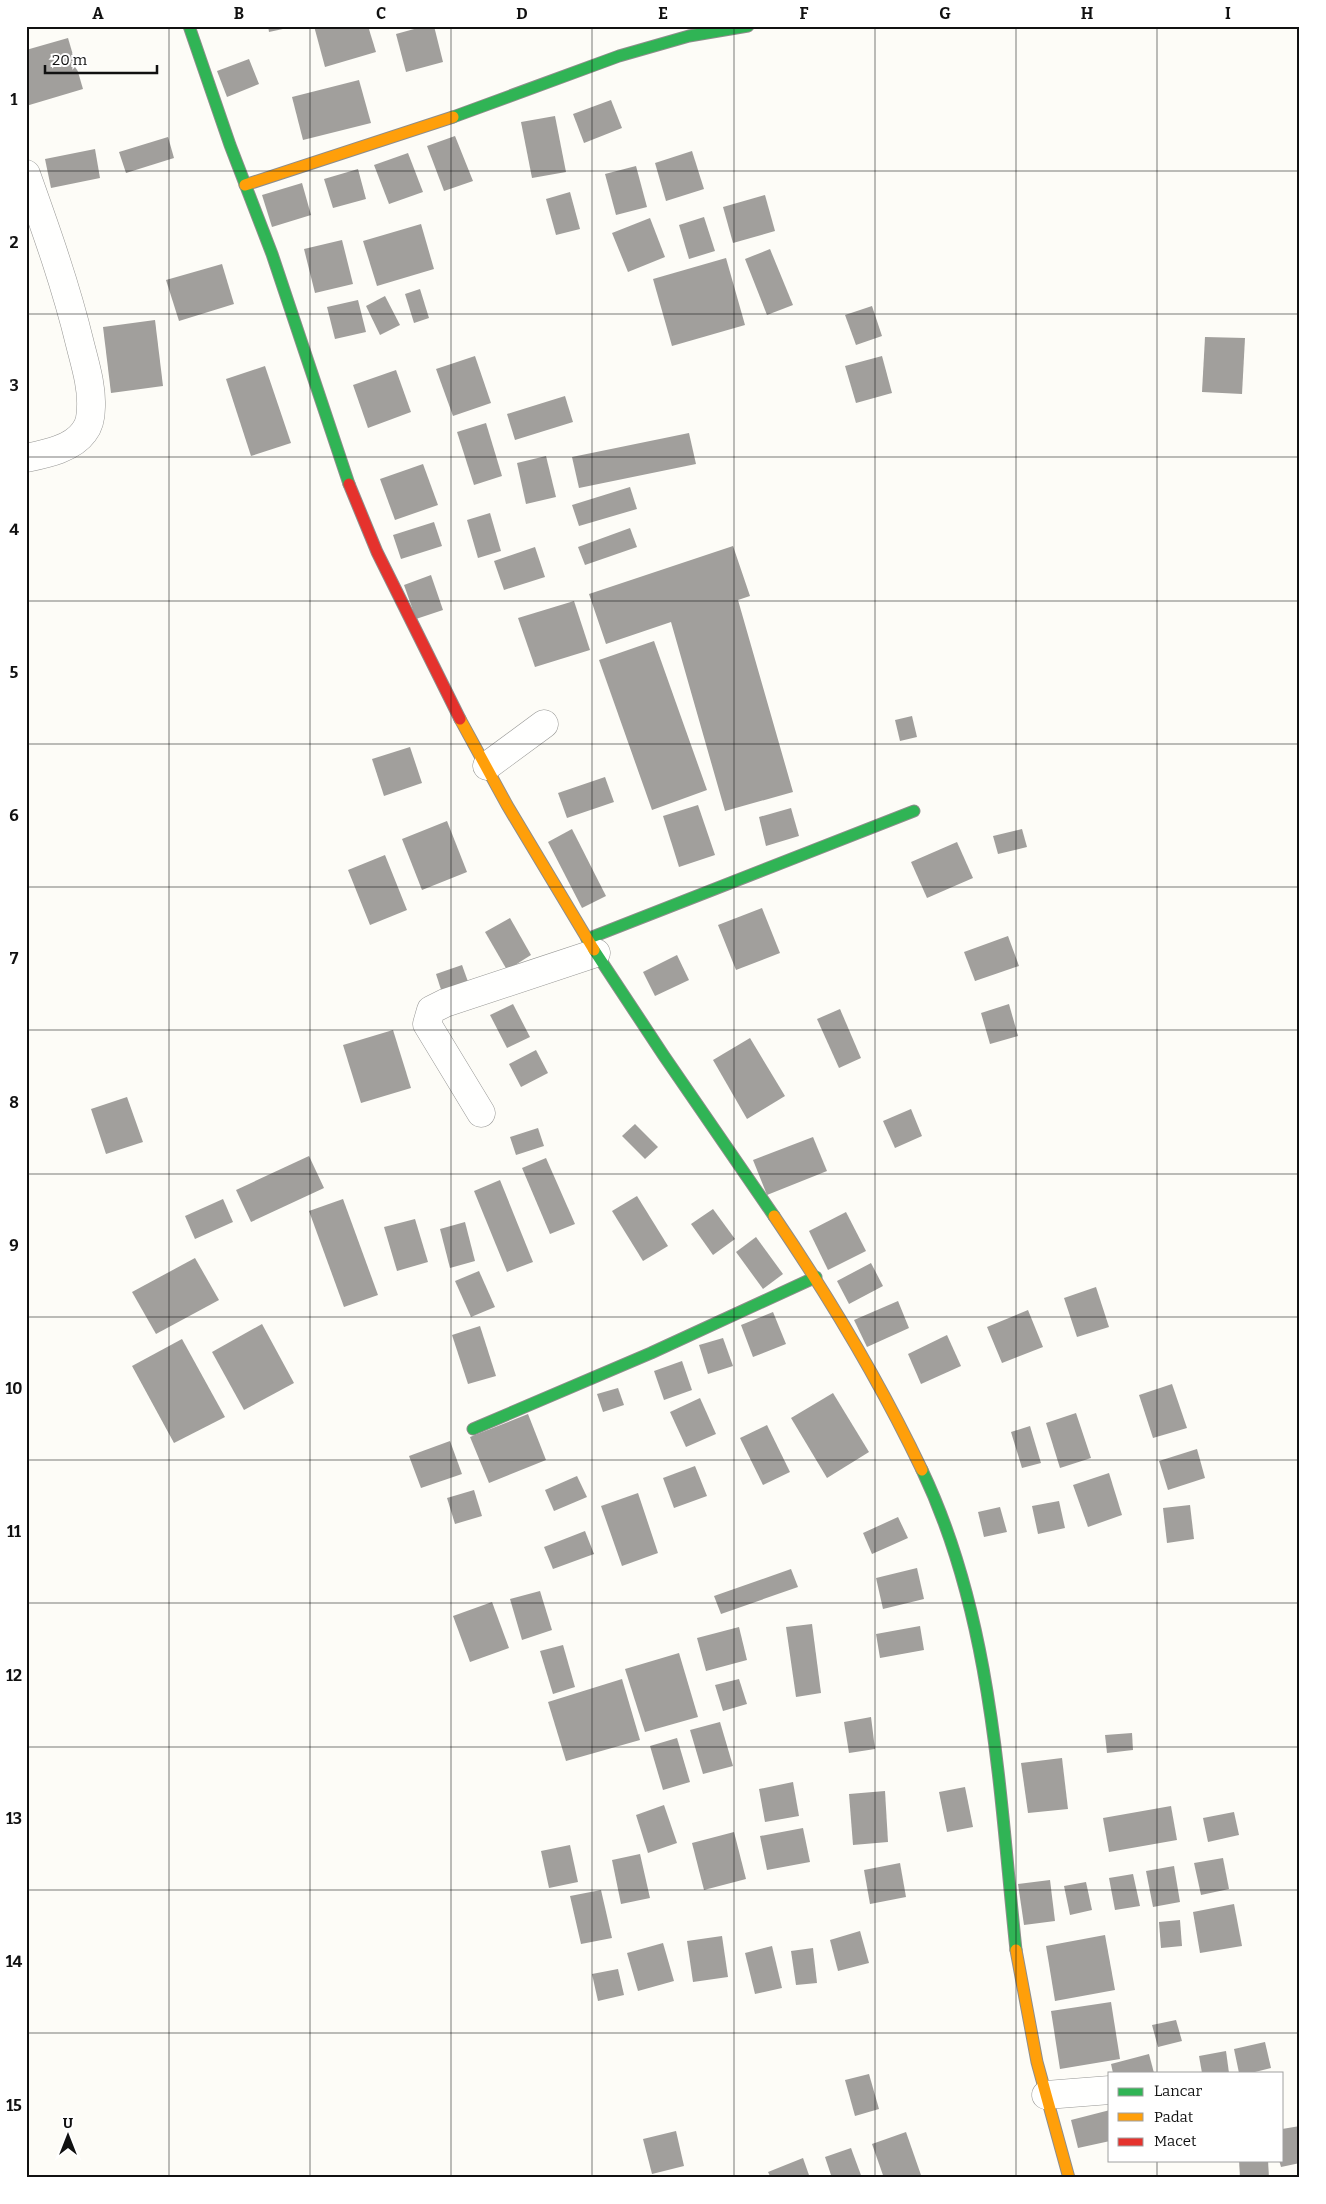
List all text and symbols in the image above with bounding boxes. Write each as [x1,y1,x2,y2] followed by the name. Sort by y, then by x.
[92,4,104,23] text: A
[234,4,244,23] text: B
[376,4,386,23] text: C
[516,4,528,23] text: D
[658,4,668,23] text: E
[800,4,809,23] text: F
[939,4,951,23] text: G
[1081,4,1094,23] text: H
[1225,4,1231,23] text: I
[45,42,158,74] scale bar
[52,51,88,69] text: 20 m
[11,90,18,109] text: 1
[9,233,19,252] text: 2
[9,376,19,395] text: 3
[9,520,19,539] text: 4
[10,663,19,682] text: 5
[9,806,19,825] text: 6
[10,949,19,968] text: 7
[9,1093,19,1112] text: 8
[9,1236,19,1255] text: 9
[5,1379,23,1398] text: 10
[7,1522,21,1541] text: 11
[6,1666,22,1685] text: 12
[6,1809,22,1828] text: 13
[6,1952,23,1971] text: 14
[1108,2072,1284,2162] legend
[1154,2082,1202,2100] text: Lancar
[6,2096,22,2115] text: 15
[1154,2108,1194,2126] text: Padat
[42,2112,92,2162] north arrow
[63,2115,74,2132] text: U
[1154,2132,1197,2150] text: Macet

